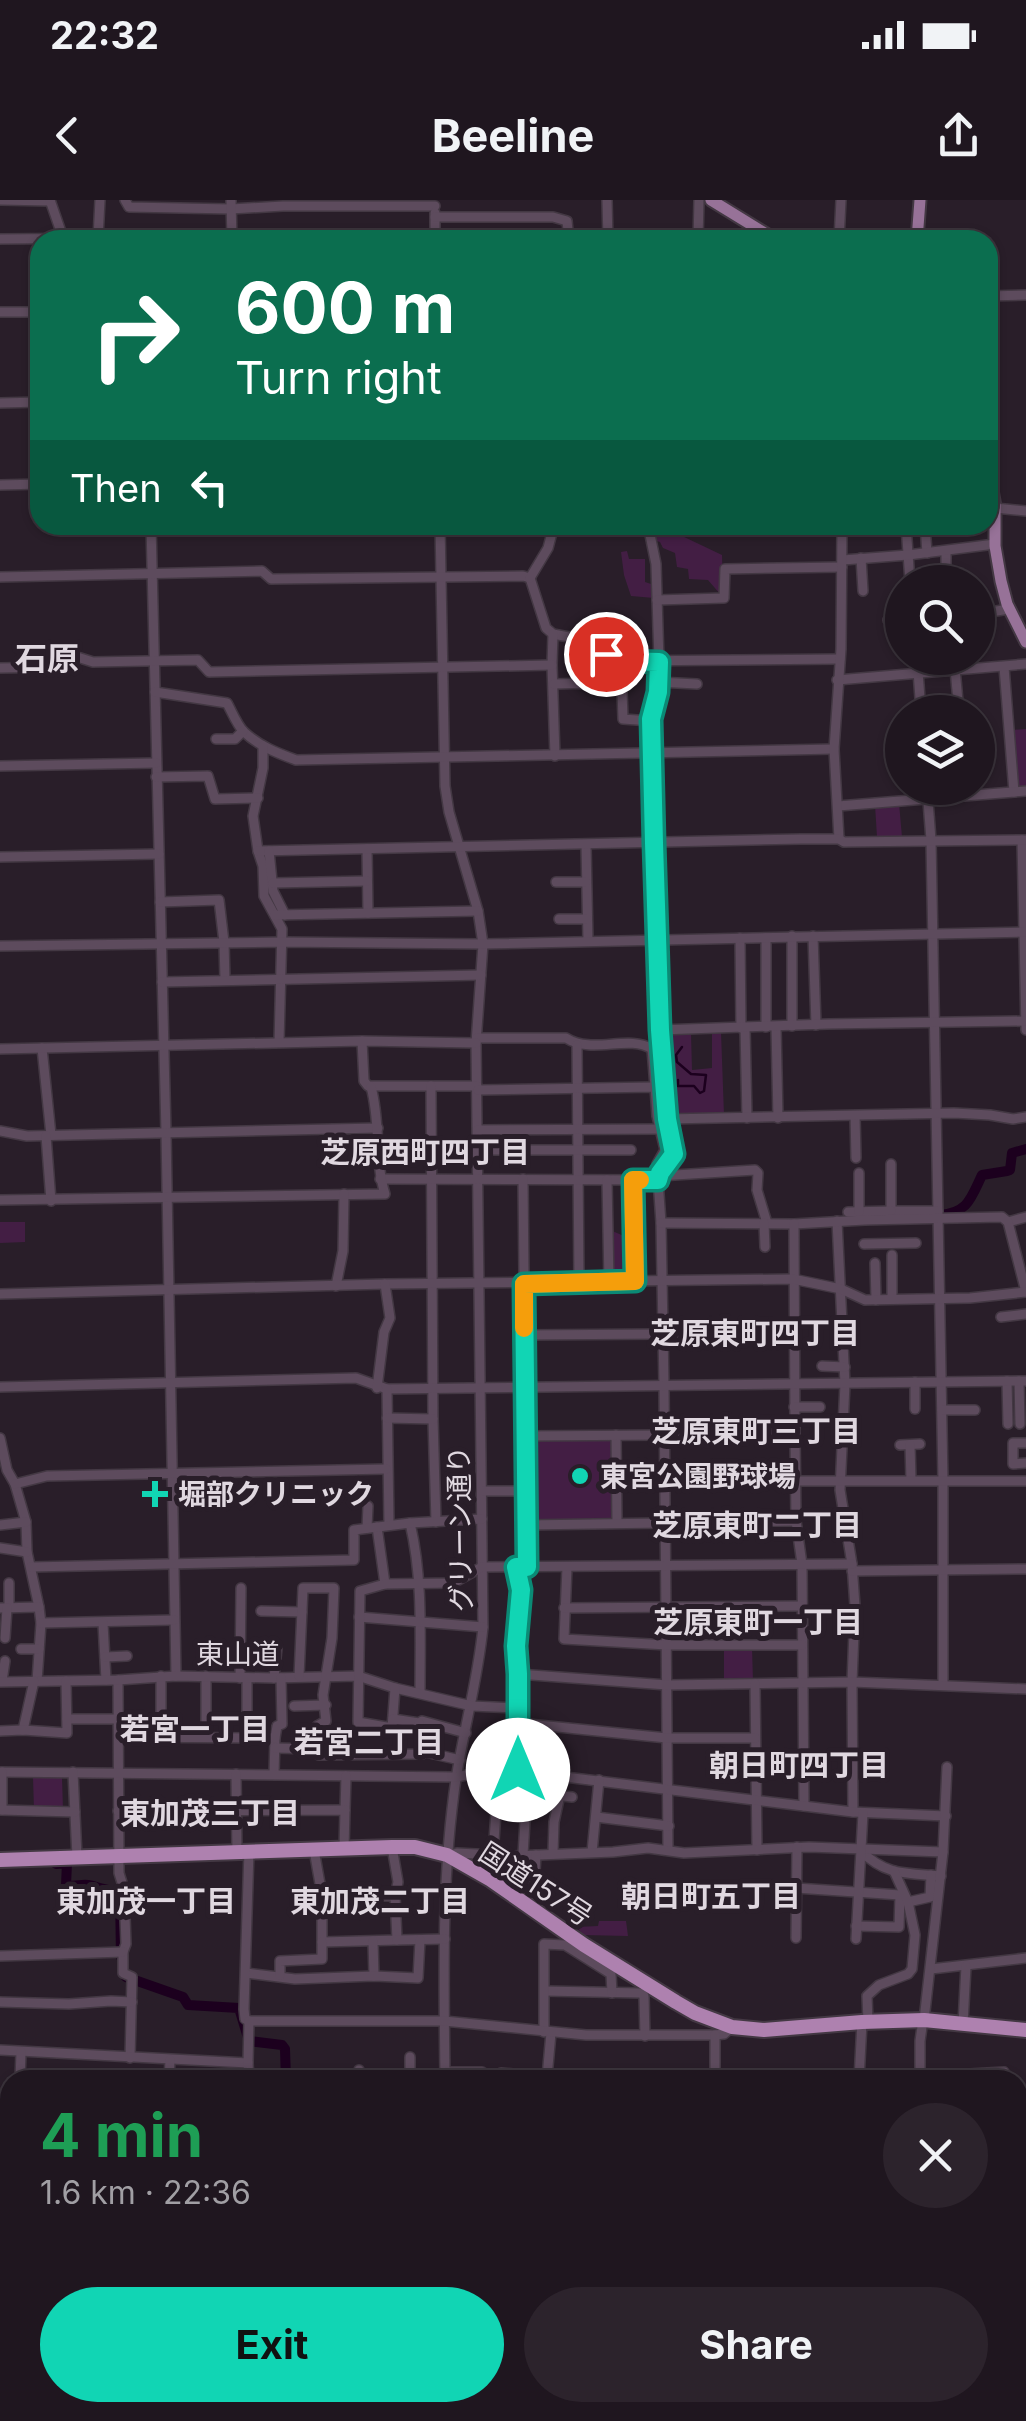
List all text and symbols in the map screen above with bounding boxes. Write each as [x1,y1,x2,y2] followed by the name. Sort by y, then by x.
[50,12,159,58] text: 22:32
[40,108,95,163] icon: back
[432,108,594,163] text: Beeline
[931,108,986,163] icon: share
[235,265,455,350] text: 600 m
[70,270,200,400] icon: right
[235,350,442,405] text: Turn right
[182,460,237,515] icon: left
[70,465,162,511] text: Then
[885,565,995,805] map controls
[885,565,995,675] button: search
[564,612,649,697] pin
[579,627,634,682] icon: arrive
[15,639,79,678] district label: 石原
[885,695,995,805] button: layers
[320,1134,530,1170] district label: 芝原西町四丁目
[650,1315,860,1351] district label: 芝原東町四丁目
[651,1413,861,1449] district label: 芝原東町三丁目
[442,1445,478,1613] street label: グリーン通り
[600,1459,796,1493] place label: 東宮公園野球場
[569,1465,591,1487] marker: 東宮公園野球場
[178,1477,374,1511] place label: 堀部クリニック
[142,1481,168,1507] marker: 堀部クリニック
[652,1507,862,1543] district label: 芝原東町二丁目
[653,1604,863,1640] district label: 芝原東町一丁目
[196,1637,280,1671] street label: 東山道
[120,1711,270,1747] district label: 若宮一丁目
[466,1718,570,1822] position arrow
[294,1724,444,1760] district label: 若宮二丁目
[709,1747,889,1783] district label: 朝日町四丁目
[120,1795,300,1831] district label: 東加茂三丁目
[473,1835,599,1933] street label: 国道157号
[621,1878,801,1914] district label: 朝日町五丁目
[56,1883,236,1919] district label: 東加茂一丁目
[290,1883,470,1919] district label: 東加茂二丁目
[40,2099,203,2171] text: 4 min
[883,2103,988,2208] button: close
[40,2173,251,2212] text: 1.6 km · 22:36
[40,2287,504,2402] button: Exit
[524,2287,988,2402] button: Share

